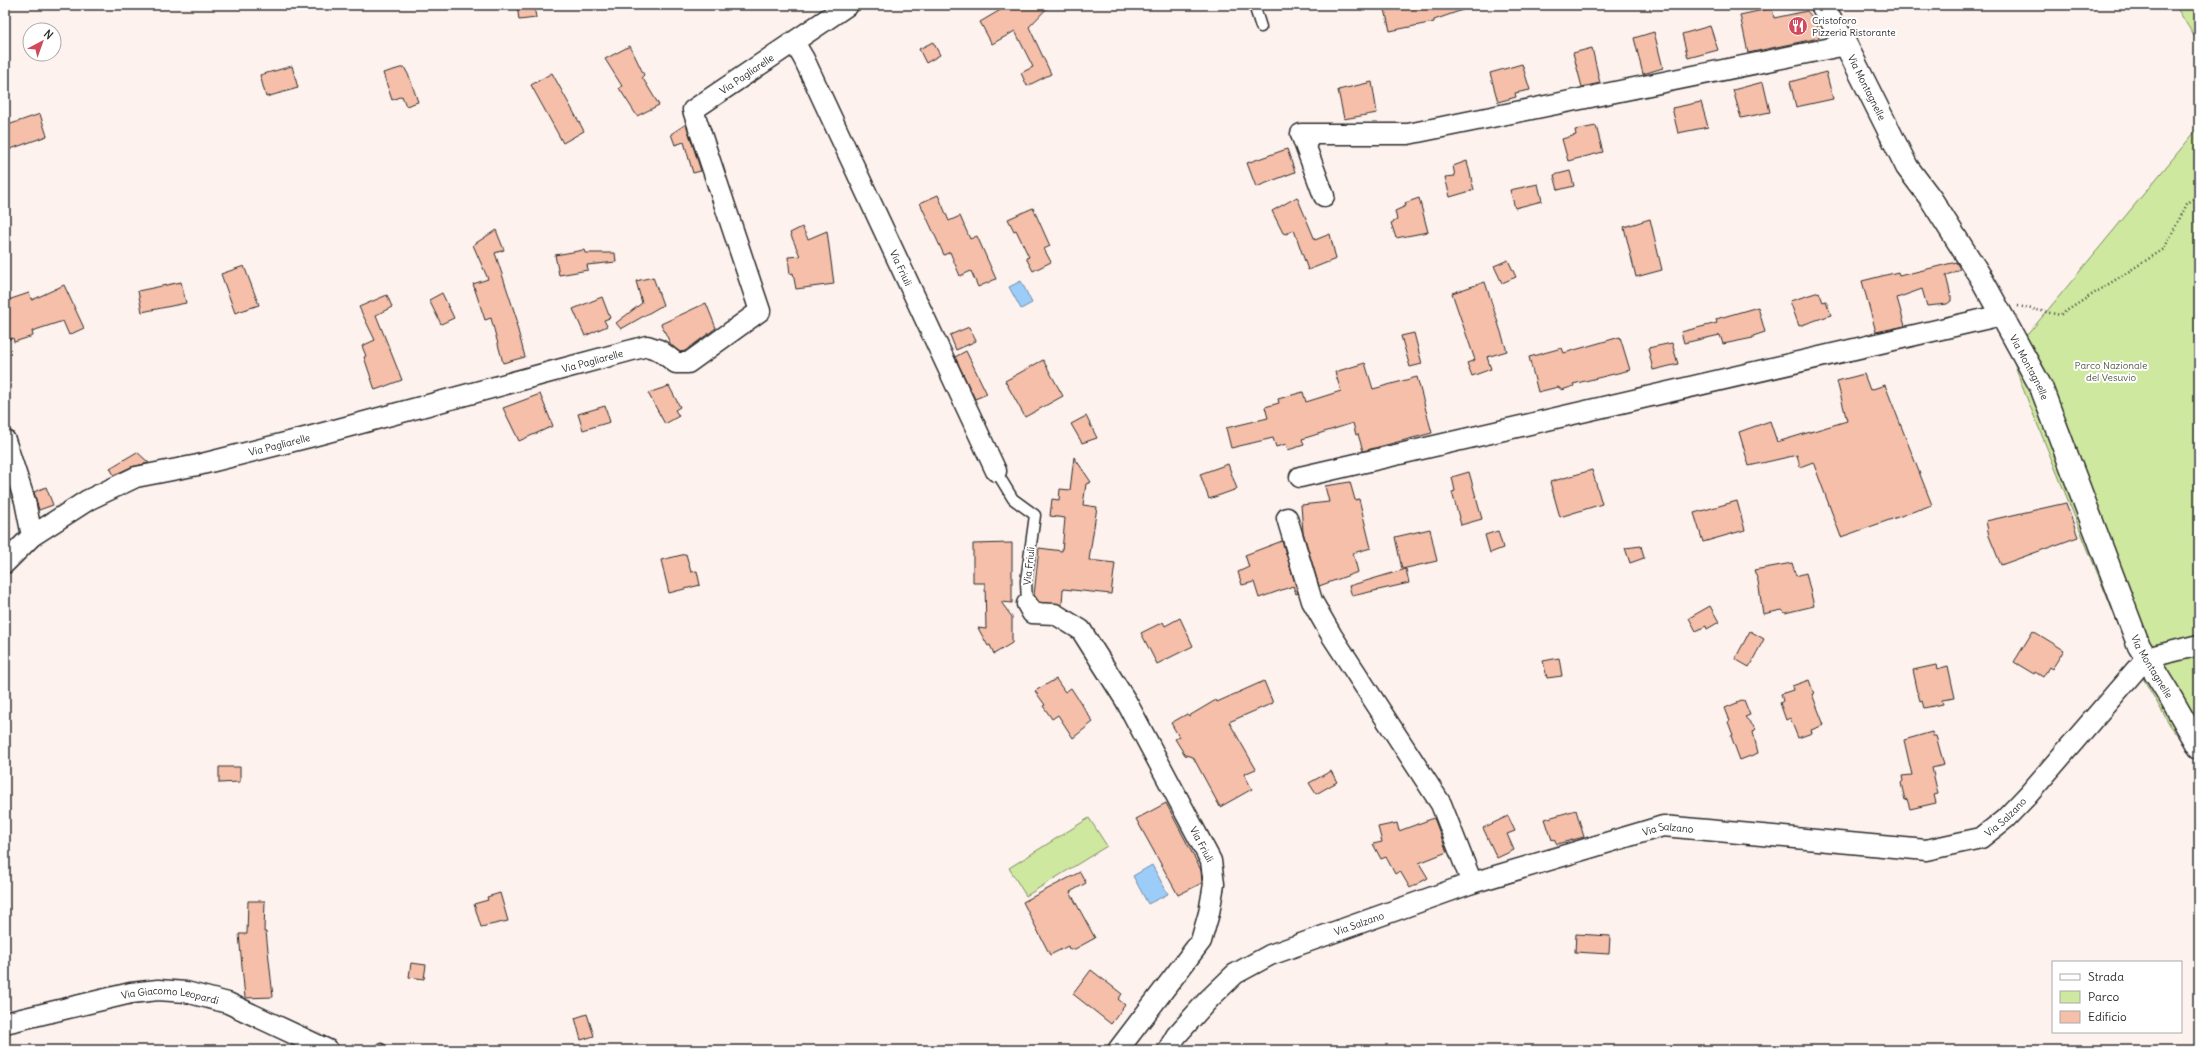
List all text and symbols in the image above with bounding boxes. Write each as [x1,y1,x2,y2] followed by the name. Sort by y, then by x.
[1812,14,1896,39] place label: Cristoforo Pizzeria Ristorante
[1787,15,1809,37] restaurant icon: Cristoforo Pizzeria Ristorante
[22,22,62,62] north arrow
[41,27,56,42] text: N
[717,51,776,97] street label: Via Pagliarelle
[1845,52,1889,122] street label: Via Montagnelle
[887,248,915,288] street label: Via Friuli
[2007,332,2052,401] street label: Via Montagnelle
[560,346,624,375] street label: Via Pagliarelle
[2075,359,2147,384] park label: Parco Nazionale del Vesuvio
[247,430,311,458] street label: Via Pagliarelle
[1021,546,1037,586] street label: Via Friuli
[2129,633,2176,700] street label: Via Montagnelle
[1982,794,2029,839] street label: Via Salzano
[1641,819,1694,838] street label: Via Salzano
[1187,824,1217,864] street label: Via Friuli
[1332,908,1386,938] street label: Via Salzano
[2052,961,2182,1033] legend
[2088,969,2124,984] text: Strada
[120,983,220,1007] street label: Via Giacomo Leopardi
[2088,989,2120,1004] text: Parco
[2088,1009,2127,1024] text: Edificio

